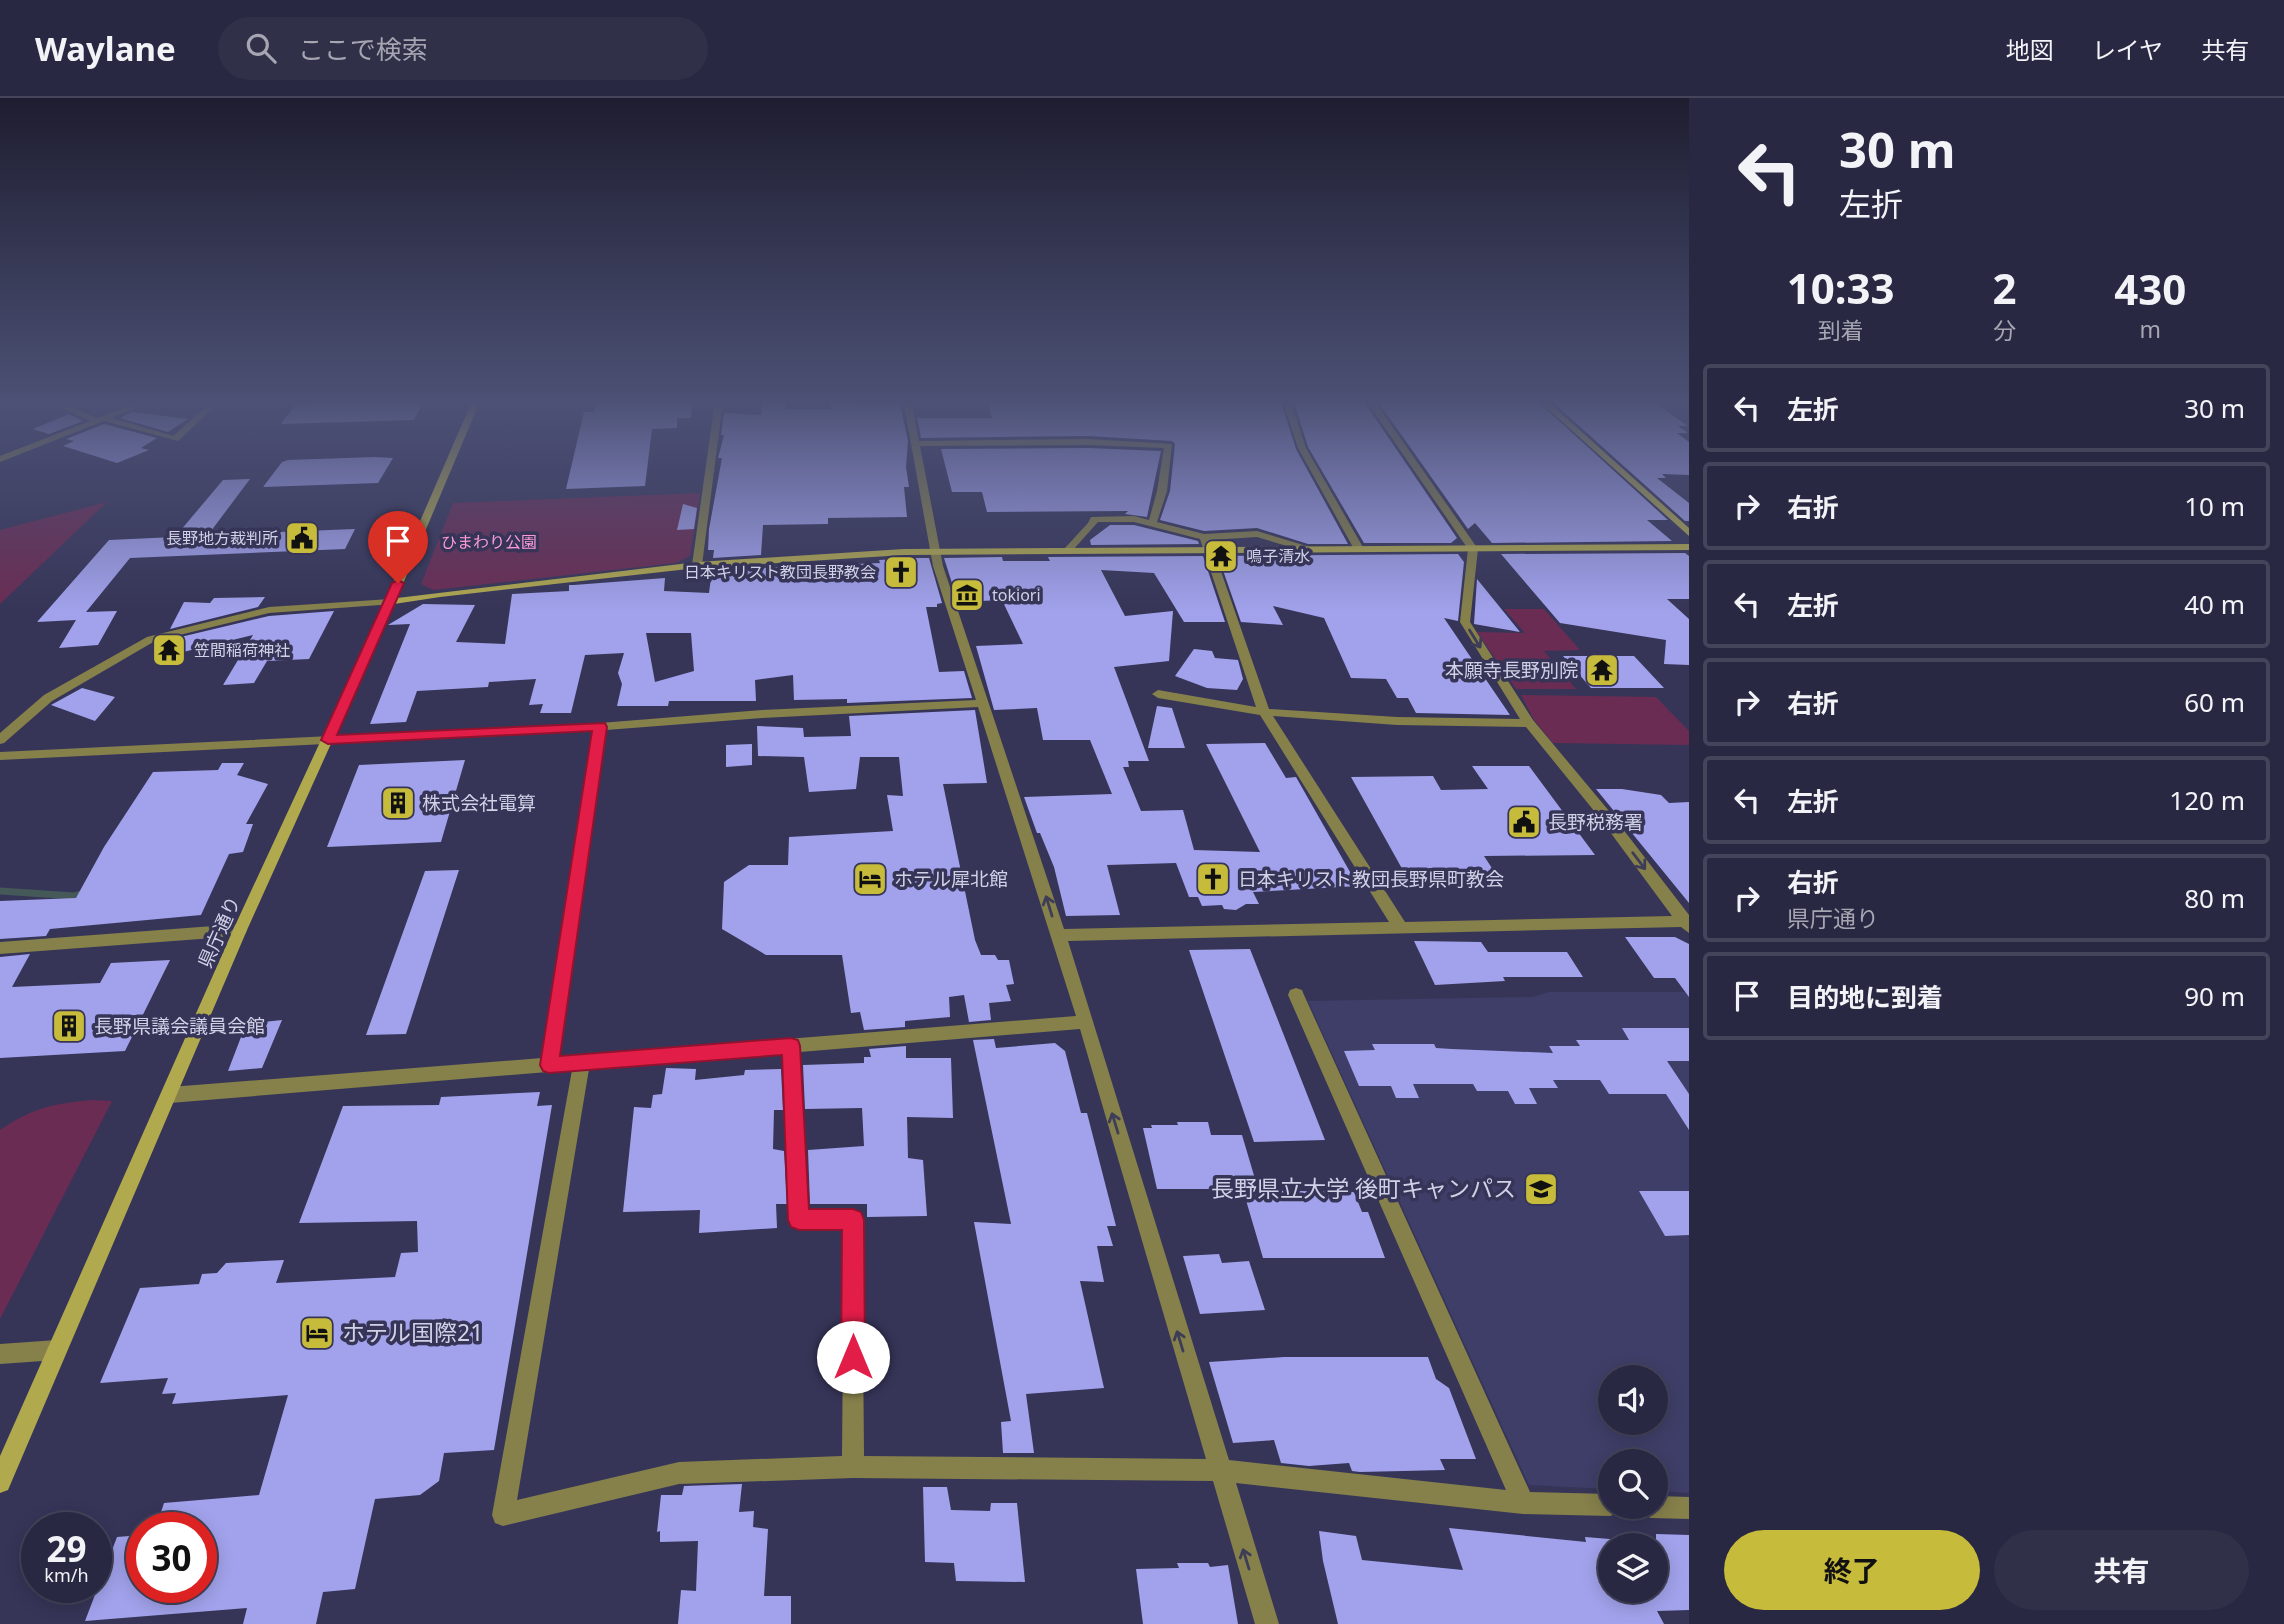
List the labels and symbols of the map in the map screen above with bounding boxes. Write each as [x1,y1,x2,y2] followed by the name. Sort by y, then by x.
[368,511,428,583] pin
[283,519,321,557] public building icon: 長野地方裁判所
[166,527,278,549] place label: 長野地方裁判所
[441,531,537,553] park label: ひまわり公園
[1202,537,1240,575] temple icon: 鳴子清水
[1246,545,1310,567] place label: 鳴子清水
[882,553,920,591] church icon: 日本キリスト教団長野教会
[684,561,876,583] place label: 日本キリスト教団長野教会
[948,576,986,614] museum icon: tokiori
[992,584,1041,606] place label: tokiori
[1469,628,1483,648] one-way arrow
[150,631,188,669] temple icon: 笠間稲荷神社
[194,639,290,661] place label: 笠間稲荷神社
[1583,651,1621,689] temple icon: 本願寺長野別院
[1445,657,1578,683] place label: 本願寺長野別院
[379,784,417,822] building icon: 株式会社電算
[422,790,536,816] place label: 株式会社電算
[1505,803,1543,841] public building icon: 長野税務署
[1548,809,1643,835] place label: 長野税務署
[1632,851,1647,870] one-way arrow
[851,860,889,898] hotel icon: ホテル犀北館
[1194,860,1232,898] church icon: 日本キリスト教団長野県町教会
[894,866,1008,892] place label: ホテル犀北館
[1238,866,1504,892] place label: 日本キリスト教団長野県町教会
[192,892,246,972] street label: 県庁通り
[1041,895,1054,917] one-way arrow
[50,1007,88,1045] building icon: 長野県議会議員会館
[94,1013,265,1039] place label: 長野県議会議員会館
[1108,1112,1121,1134] one-way arrow
[1522,1170,1560,1208] school or university icon: 長野県立大学 後町キャンパス
[1211,1172,1516,1204] place label: 長野県立大学 後町キャンパス
[298,1314,336,1352] hotel icon: ホテル国際21
[342,1316,483,1348] place label: ホテル国際21
[816,1320,890,1394] position arrow
[1173,1330,1186,1352] one-way arrow
[126,1512,217,1603] speed limit sign: 30
[1239,1548,1252,1570] one-way arrow

